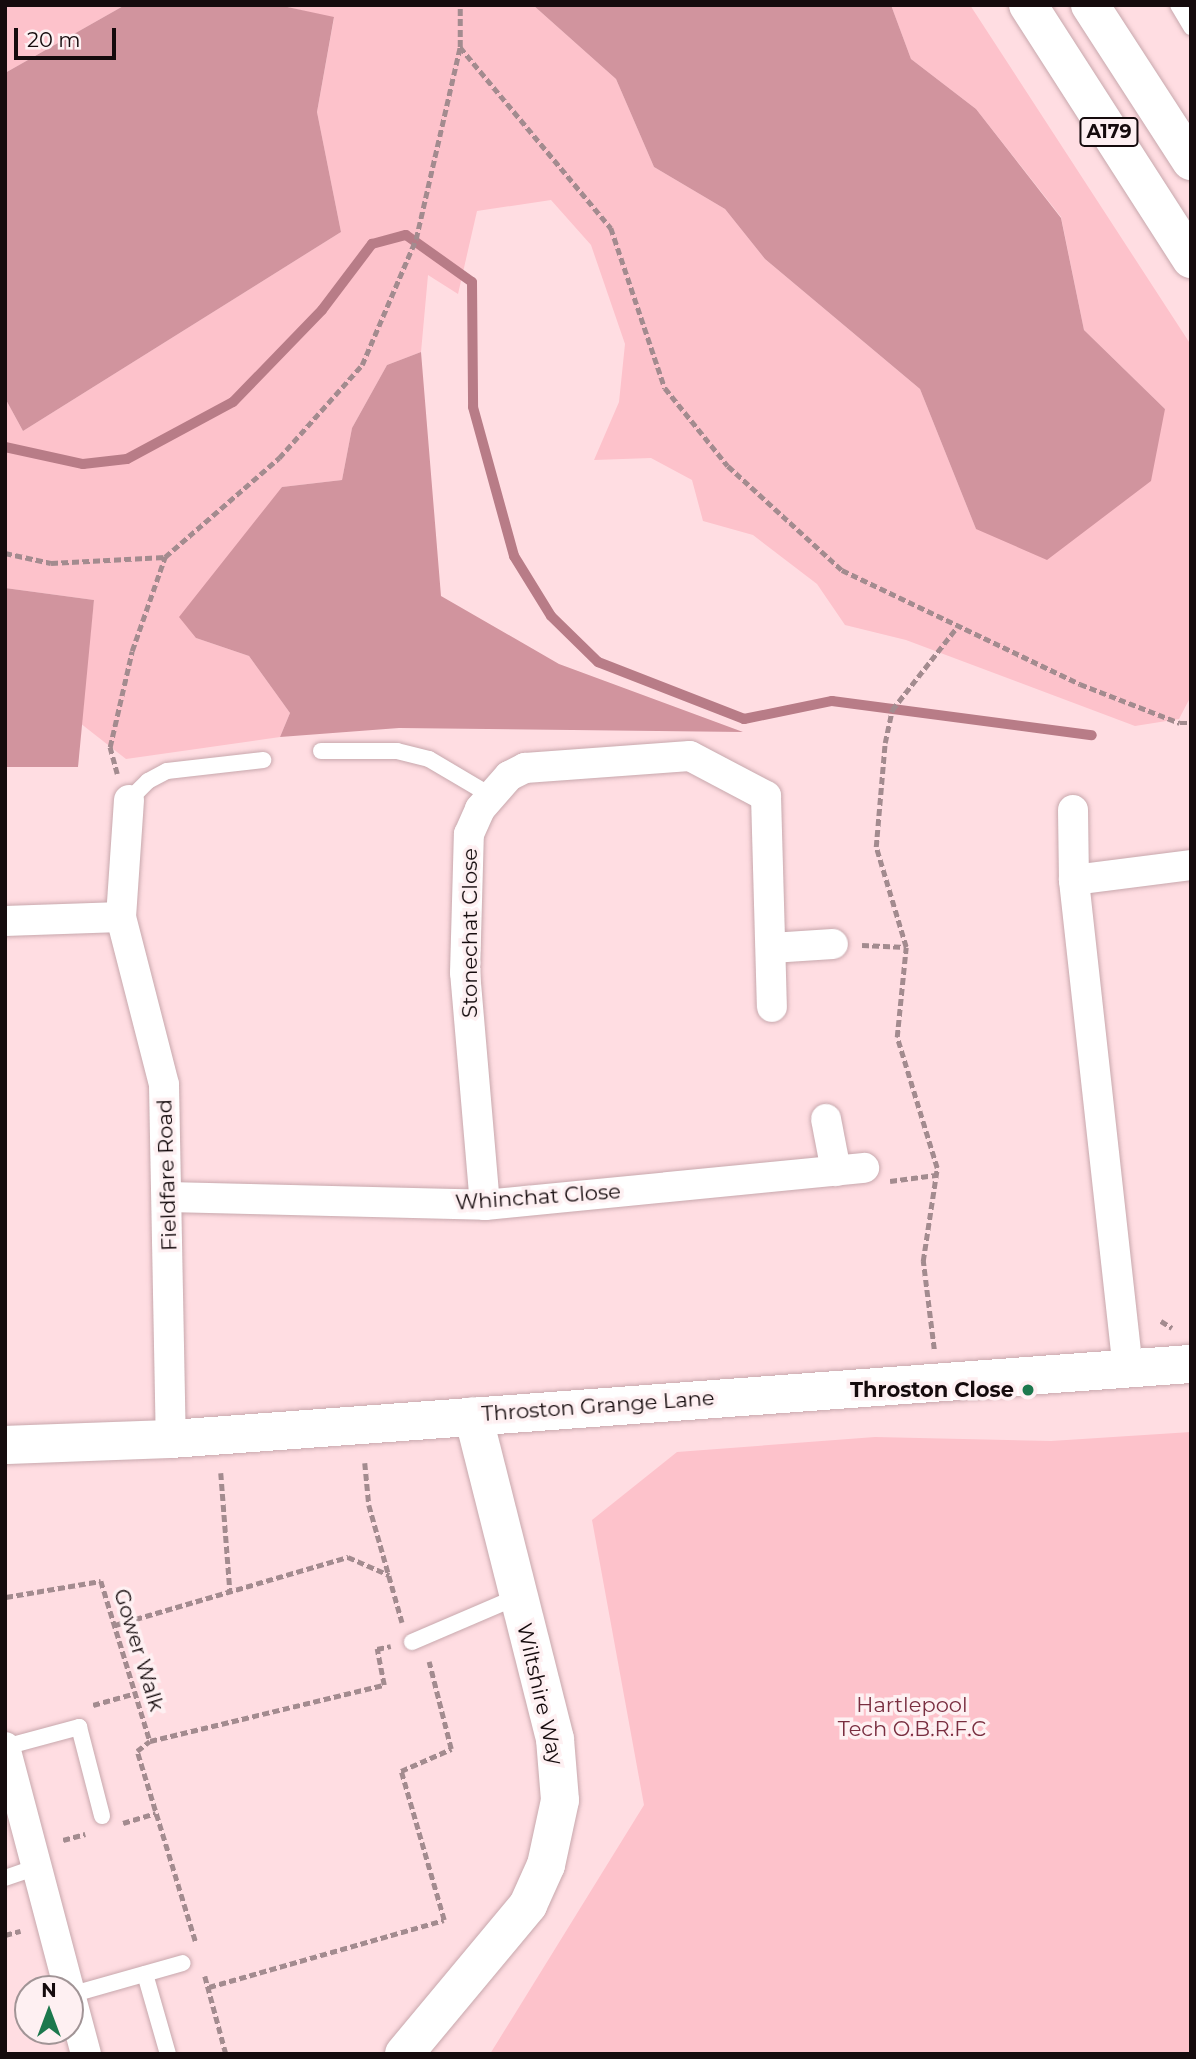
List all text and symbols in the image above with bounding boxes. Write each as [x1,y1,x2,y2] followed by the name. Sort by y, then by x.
[18,14,119,58] scale bar
[27,27,81,52] text: 20 m
[1079,116,1139,148] road number: A179
[457,848,483,1018] street label: Stonechat Close
[152,1099,182,1251] street label: Fieldfare Road
[454,1179,622,1215] street label: Whinchat Close
[850,1377,1014,1403] place label: Throston Close
[1020,1382,1036,1398] marker: Throston Close
[481,1385,715,1427] street label: Throston Grange Lane
[108,1586,170,1714] street label: Gower Walk
[511,1621,569,1767] street label: Wiltshire Way
[838,1692,986,1742] park label: Hartlepool Tech O.B.R.F.C
[14,1975,84,2045] north arrow
[41,1979,57,2002] text: N

